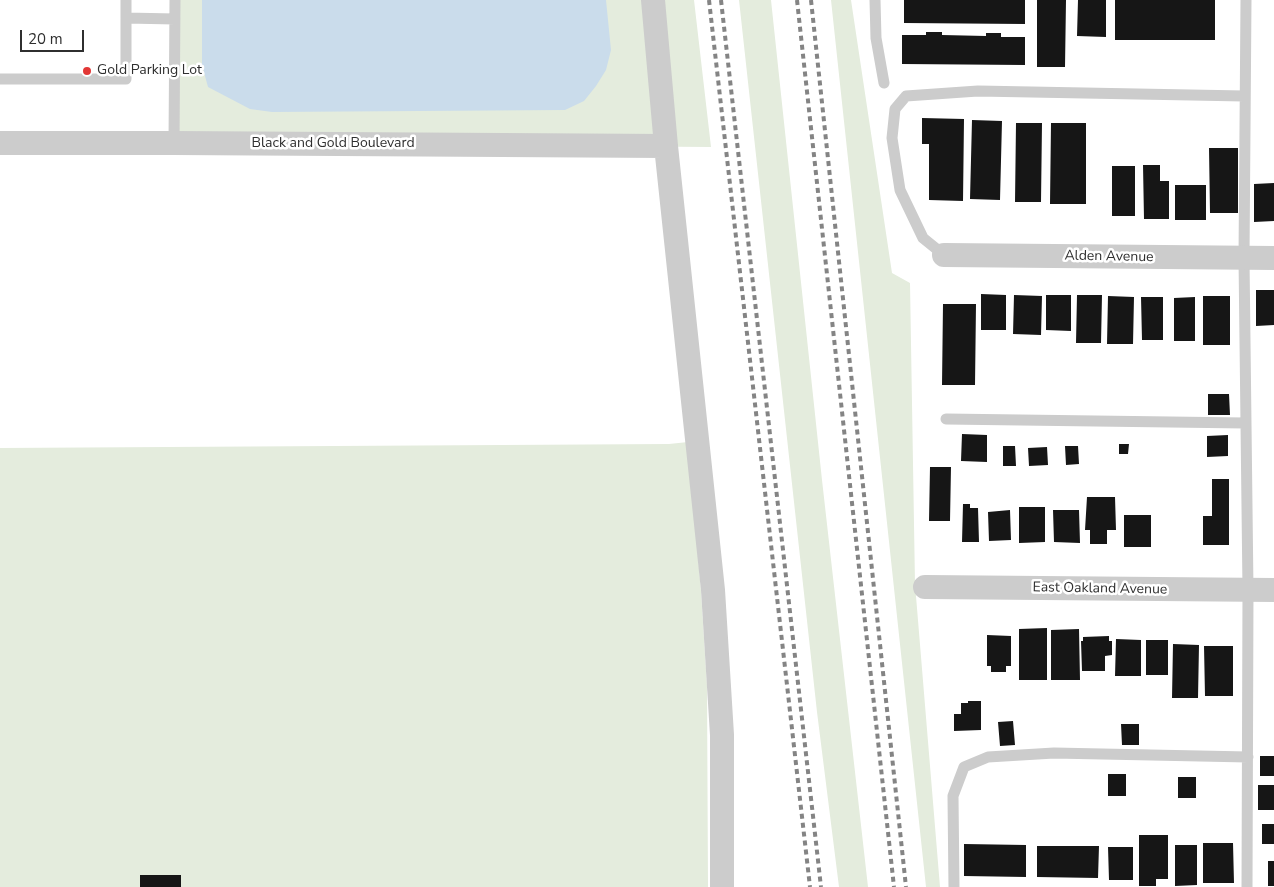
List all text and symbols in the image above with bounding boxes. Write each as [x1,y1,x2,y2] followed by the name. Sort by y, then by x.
[22,20,86,52] scale bar
[28,29,63,49] text: 20 m
[97,63,202,79] place label: Gold Parking Lot
[81,65,93,77] marker: Gold Parking Lot
[251,136,415,152] street label: Black and Gold Boulevard
[1064,248,1154,266] street label: Alden Avenue
[1033,579,1167,599] street label: East Oakland Avenue

